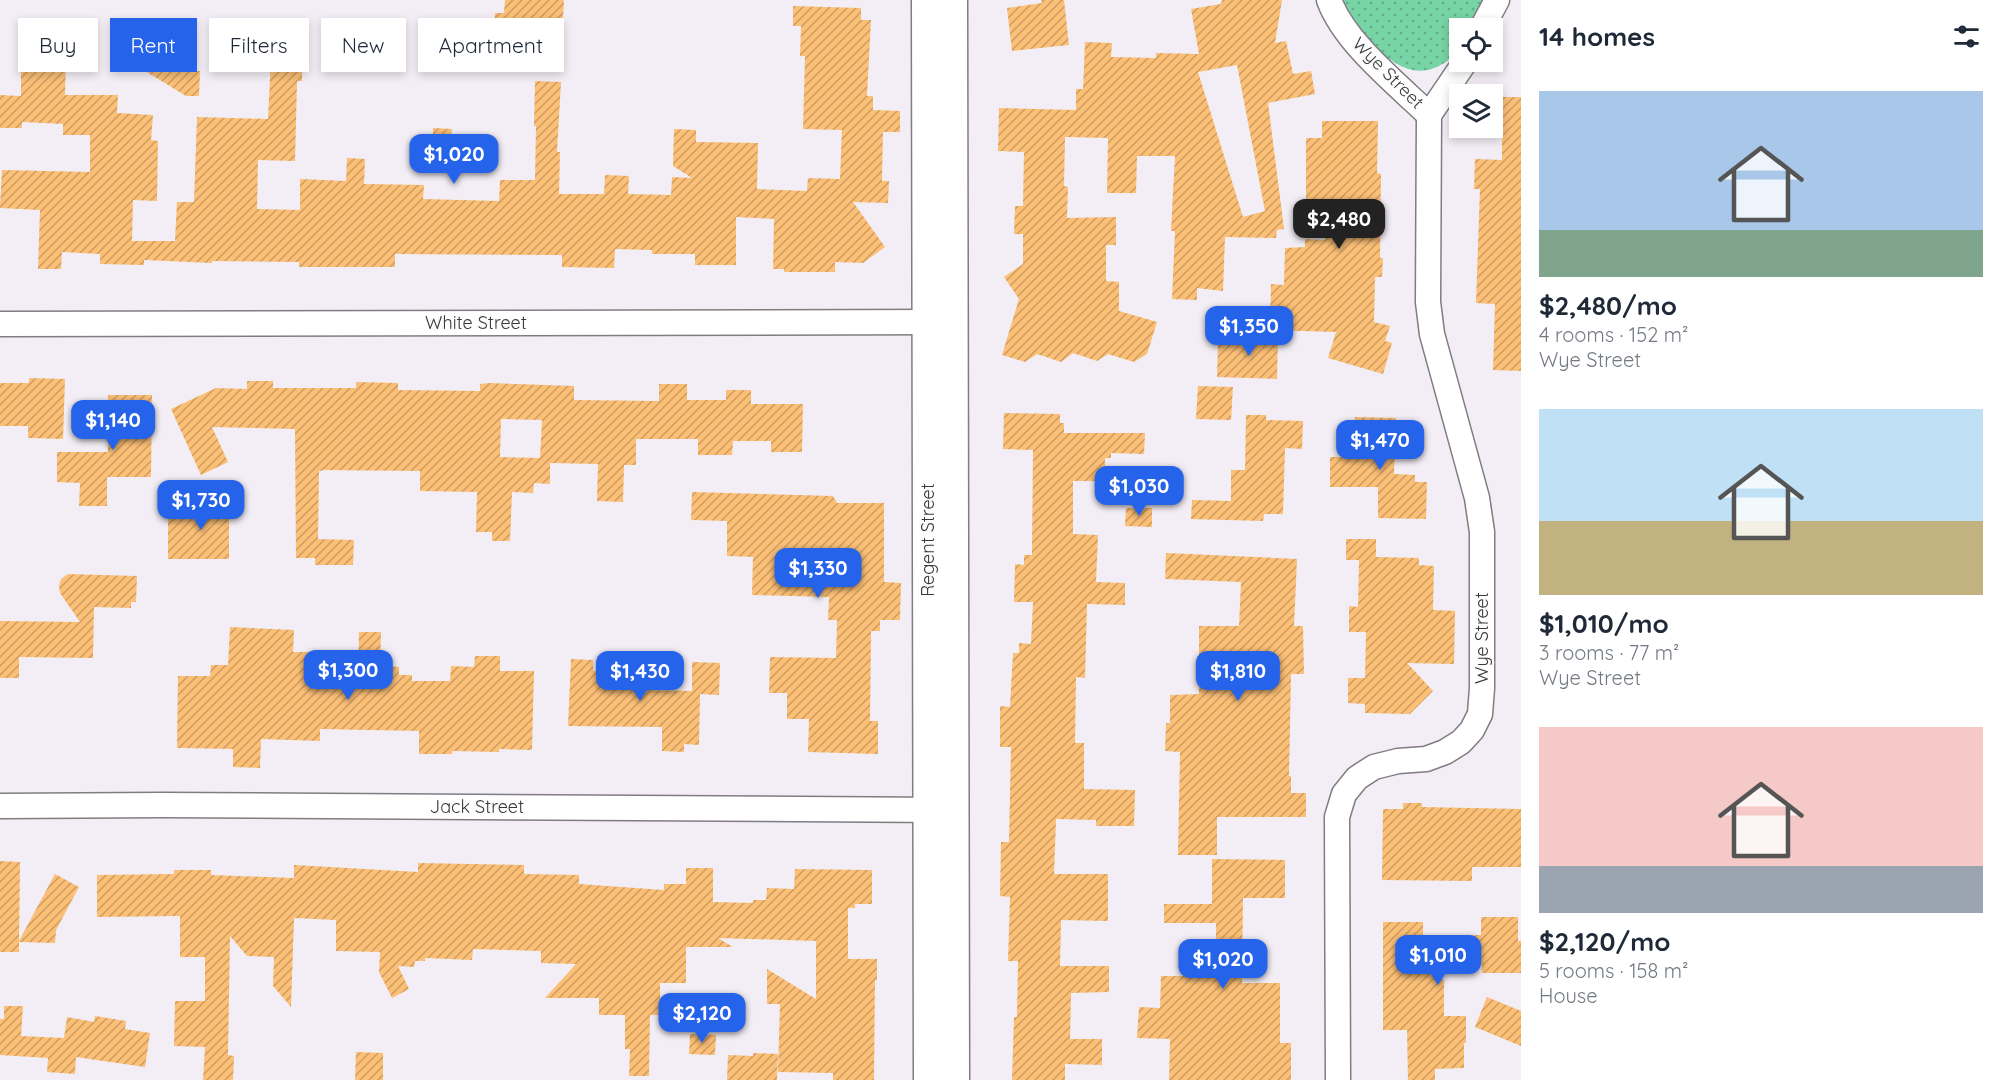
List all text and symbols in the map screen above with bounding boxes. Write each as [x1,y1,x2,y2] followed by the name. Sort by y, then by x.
[18,18,98,72] chip: Buy
[110,18,197,72] chip: Rent
[209,18,309,72] chip: Filters
[321,18,406,72] chip: New
[418,18,564,72] chip: Apartment
[1449,18,1503,138] map controls
[1449,18,1503,72] button: locate
[1539,20,1655,53] text: 14 homes
[1950,20,1983,53] icon: filters
[1348,32,1429,113] street label: Wye Street
[1449,84,1503,138] button: layers
[1707,130,1815,238] icon: home
[405,134,503,185] pin: $1,020
[423,141,485,166] text: $1,020
[1290,199,1388,250] pin: $2,480
[1307,206,1371,231] text: $2,480
[1539,289,1677,322] text: $2,480/mo
[1200,306,1298,357] pin: $1,350
[425,311,527,334] street label: White Street
[1219,313,1279,338] text: $1,350
[1539,322,1688,347] text: 4 rooms · 152 m²
[1539,347,1641,372] text: Wye Street
[64,400,162,451] pin: $1,140
[85,407,141,432] text: $1,140
[1331,420,1429,471] pin: $1,470
[1350,427,1410,452] text: $1,470
[1707,448,1815,556] icon: home
[1090,466,1188,517] pin: $1,030
[1109,473,1169,498] text: $1,030
[152,480,250,531] pin: $1,730
[916,483,939,597] street label: Regent Street
[171,487,231,512] text: $1,730
[769,548,867,599] pin: $1,330
[789,555,847,580] text: $1,330
[1470,592,1493,684] street label: Wye Street
[1539,607,1669,640] text: $1,010/mo
[1539,640,1679,665] text: 3 rooms · 77 m²
[299,650,397,701] pin: $1,300
[591,651,689,702] pin: $1,430
[1189,651,1287,702] pin: $1,810
[318,657,378,682] text: $1,300
[610,658,670,683] text: $1,430
[1210,658,1266,683] text: $1,810
[1539,665,1641,690] text: Wye Street
[1707,766,1815,874] icon: home
[430,795,524,818] street label: Jack Street
[1539,925,1670,958] text: $2,120/mo
[1389,935,1487,986] pin: $1,010
[1174,939,1272,990] pin: $1,020
[1409,942,1467,967] text: $1,010
[1192,946,1254,971] text: $1,020
[1539,958,1688,983] text: 5 rooms · 158 m²
[1539,983,1598,1008] text: House
[653,993,751,1044] pin: $2,120
[673,1000,731,1025] text: $2,120

